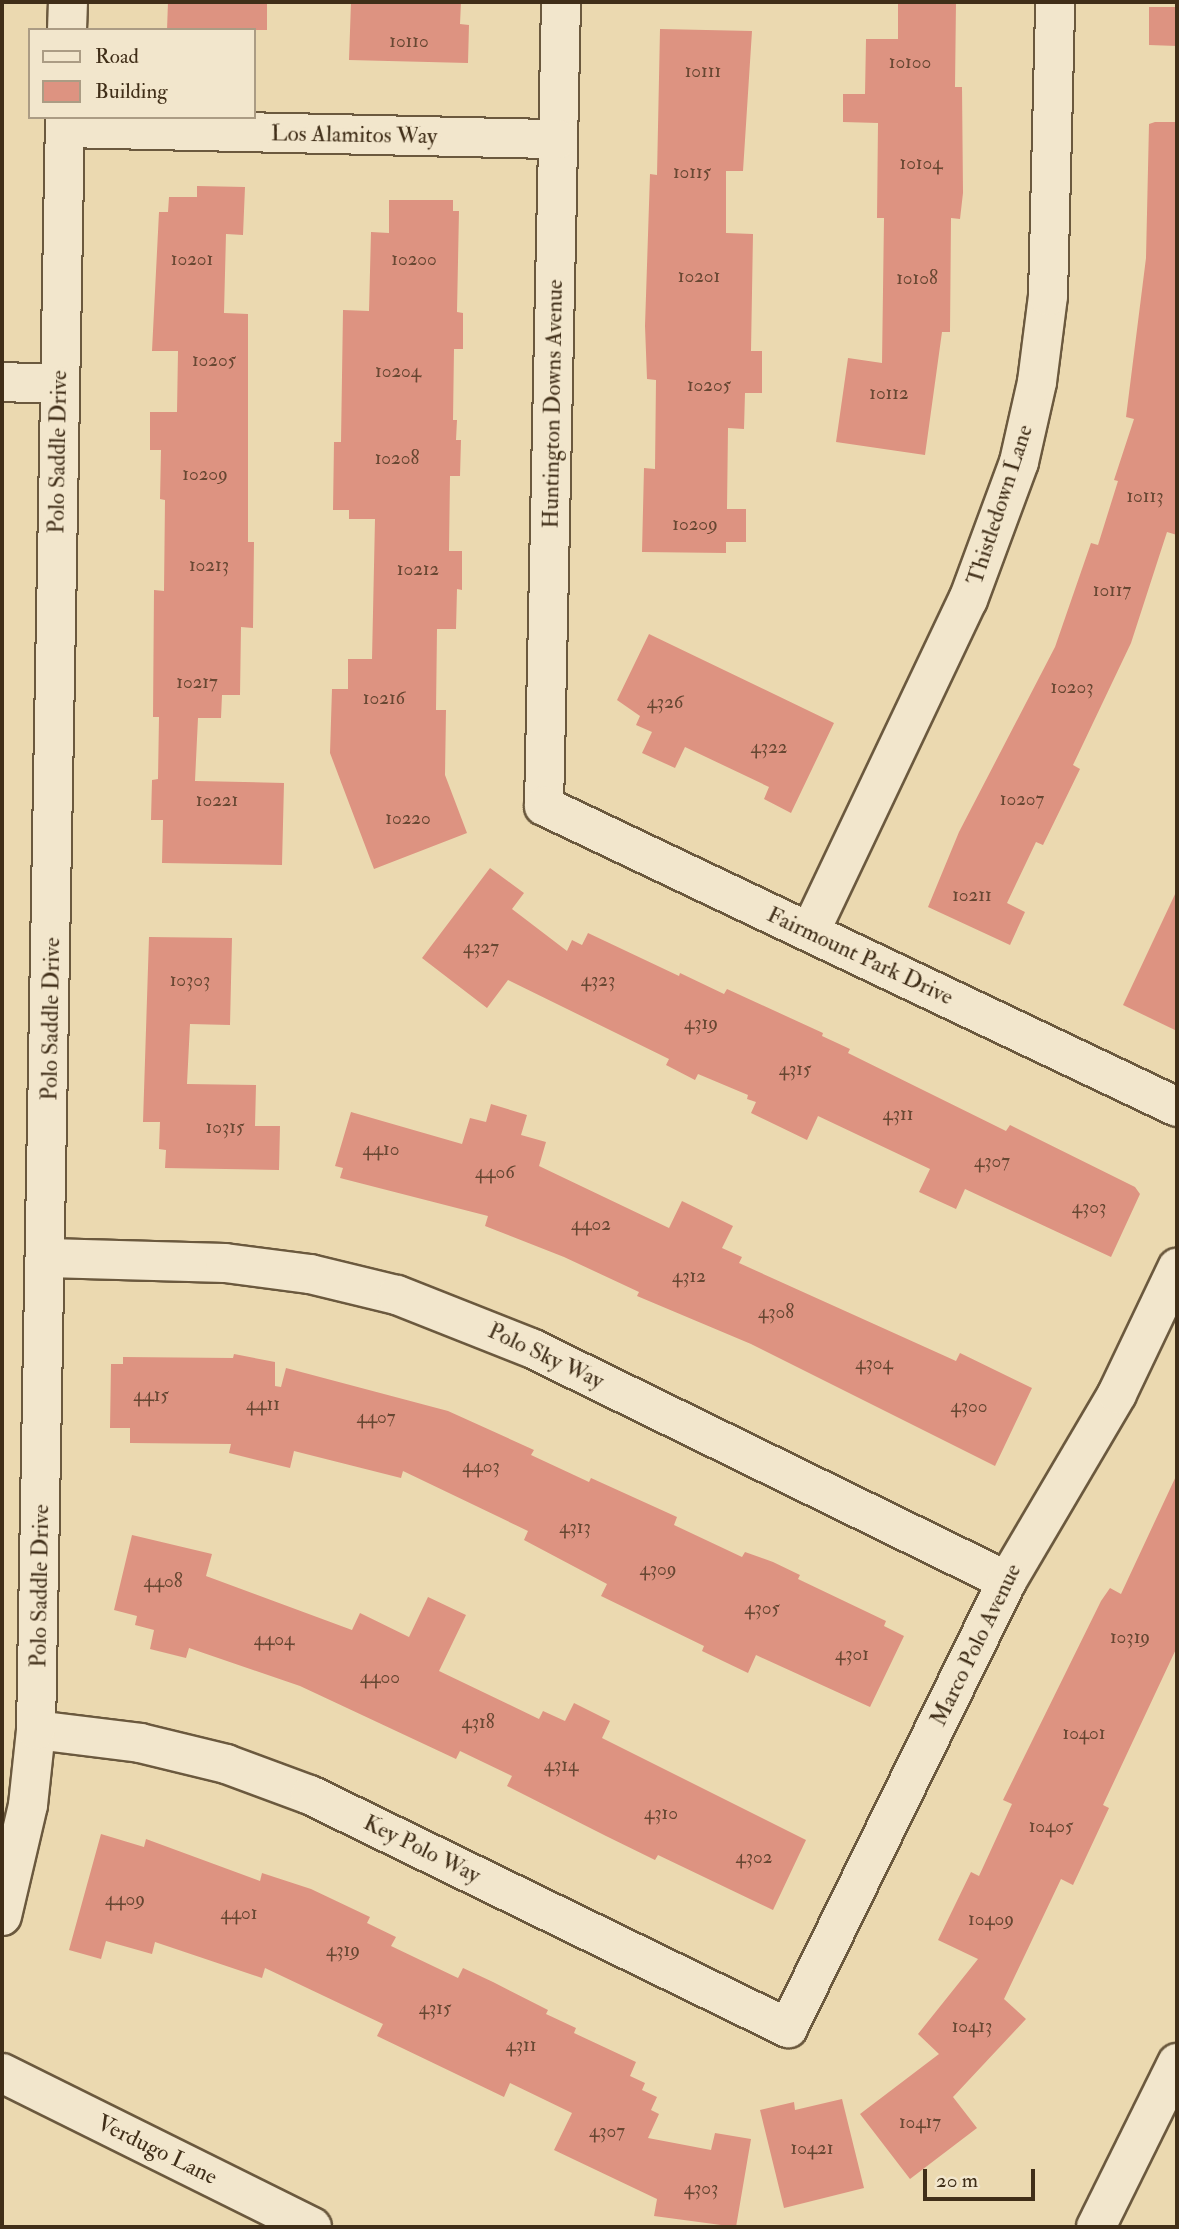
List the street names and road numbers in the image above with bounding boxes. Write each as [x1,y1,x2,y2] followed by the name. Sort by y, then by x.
[271,120,437,150] street label: Los Alamitos Way
[537,279,569,529] street label: Huntington Downs Avenue
[43,370,73,534] street label: Polo Saddle Drive
[961,421,1039,589] street label: Thistledown Lane
[763,901,957,1011] street label: Fairmount Park Drive
[36,937,66,1101] street label: Polo Saddle Drive
[484,1317,608,1395] street label: Polo Sky Way
[25,1504,55,1668] street label: Polo Saddle Drive
[925,1559,1027,1731] street label: Marco Polo Avenue
[359,1809,485,1889] street label: Key Polo Way
[92,2109,222,2191] street label: Verdugo Lane

